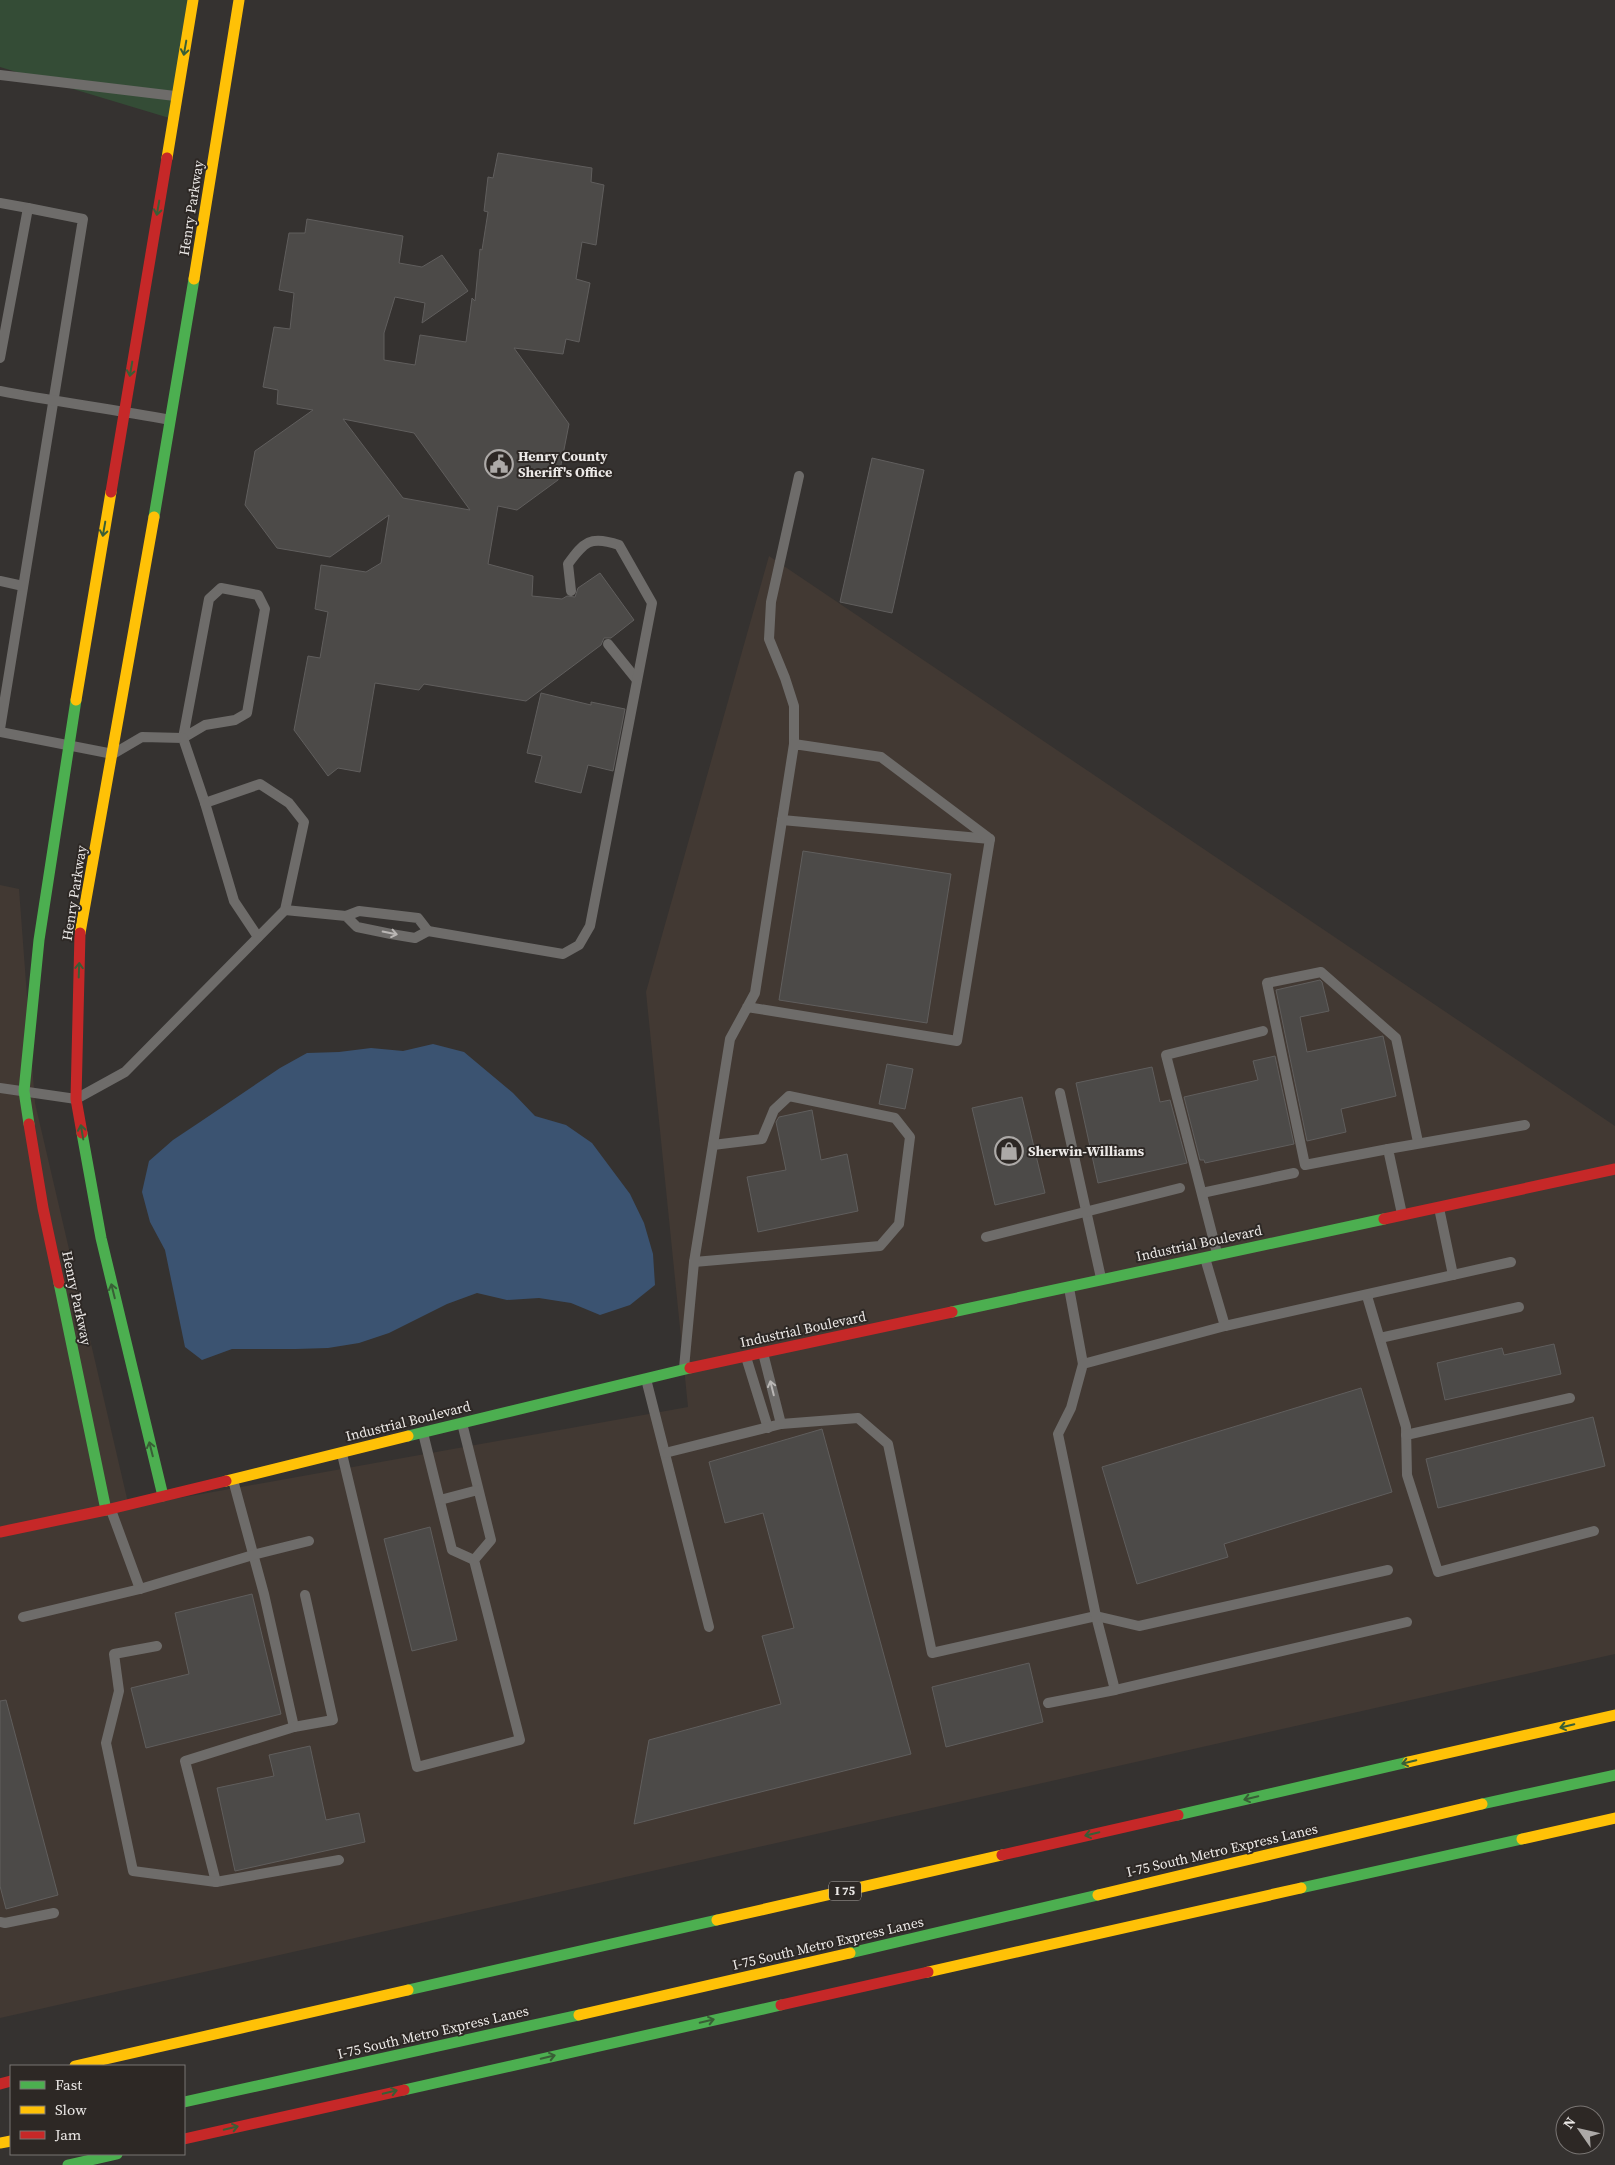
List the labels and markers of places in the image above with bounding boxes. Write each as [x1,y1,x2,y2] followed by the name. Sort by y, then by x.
[518,446,612,482] place label: Henry County Sheriff's Office
[484,449,514,479] public building icon: Henry County Sheriff's Office
[994,1136,1024,1166] shop icon: Sherwin-Williams
[1028,1141,1145,1161] place label: Sherwin-Williams

